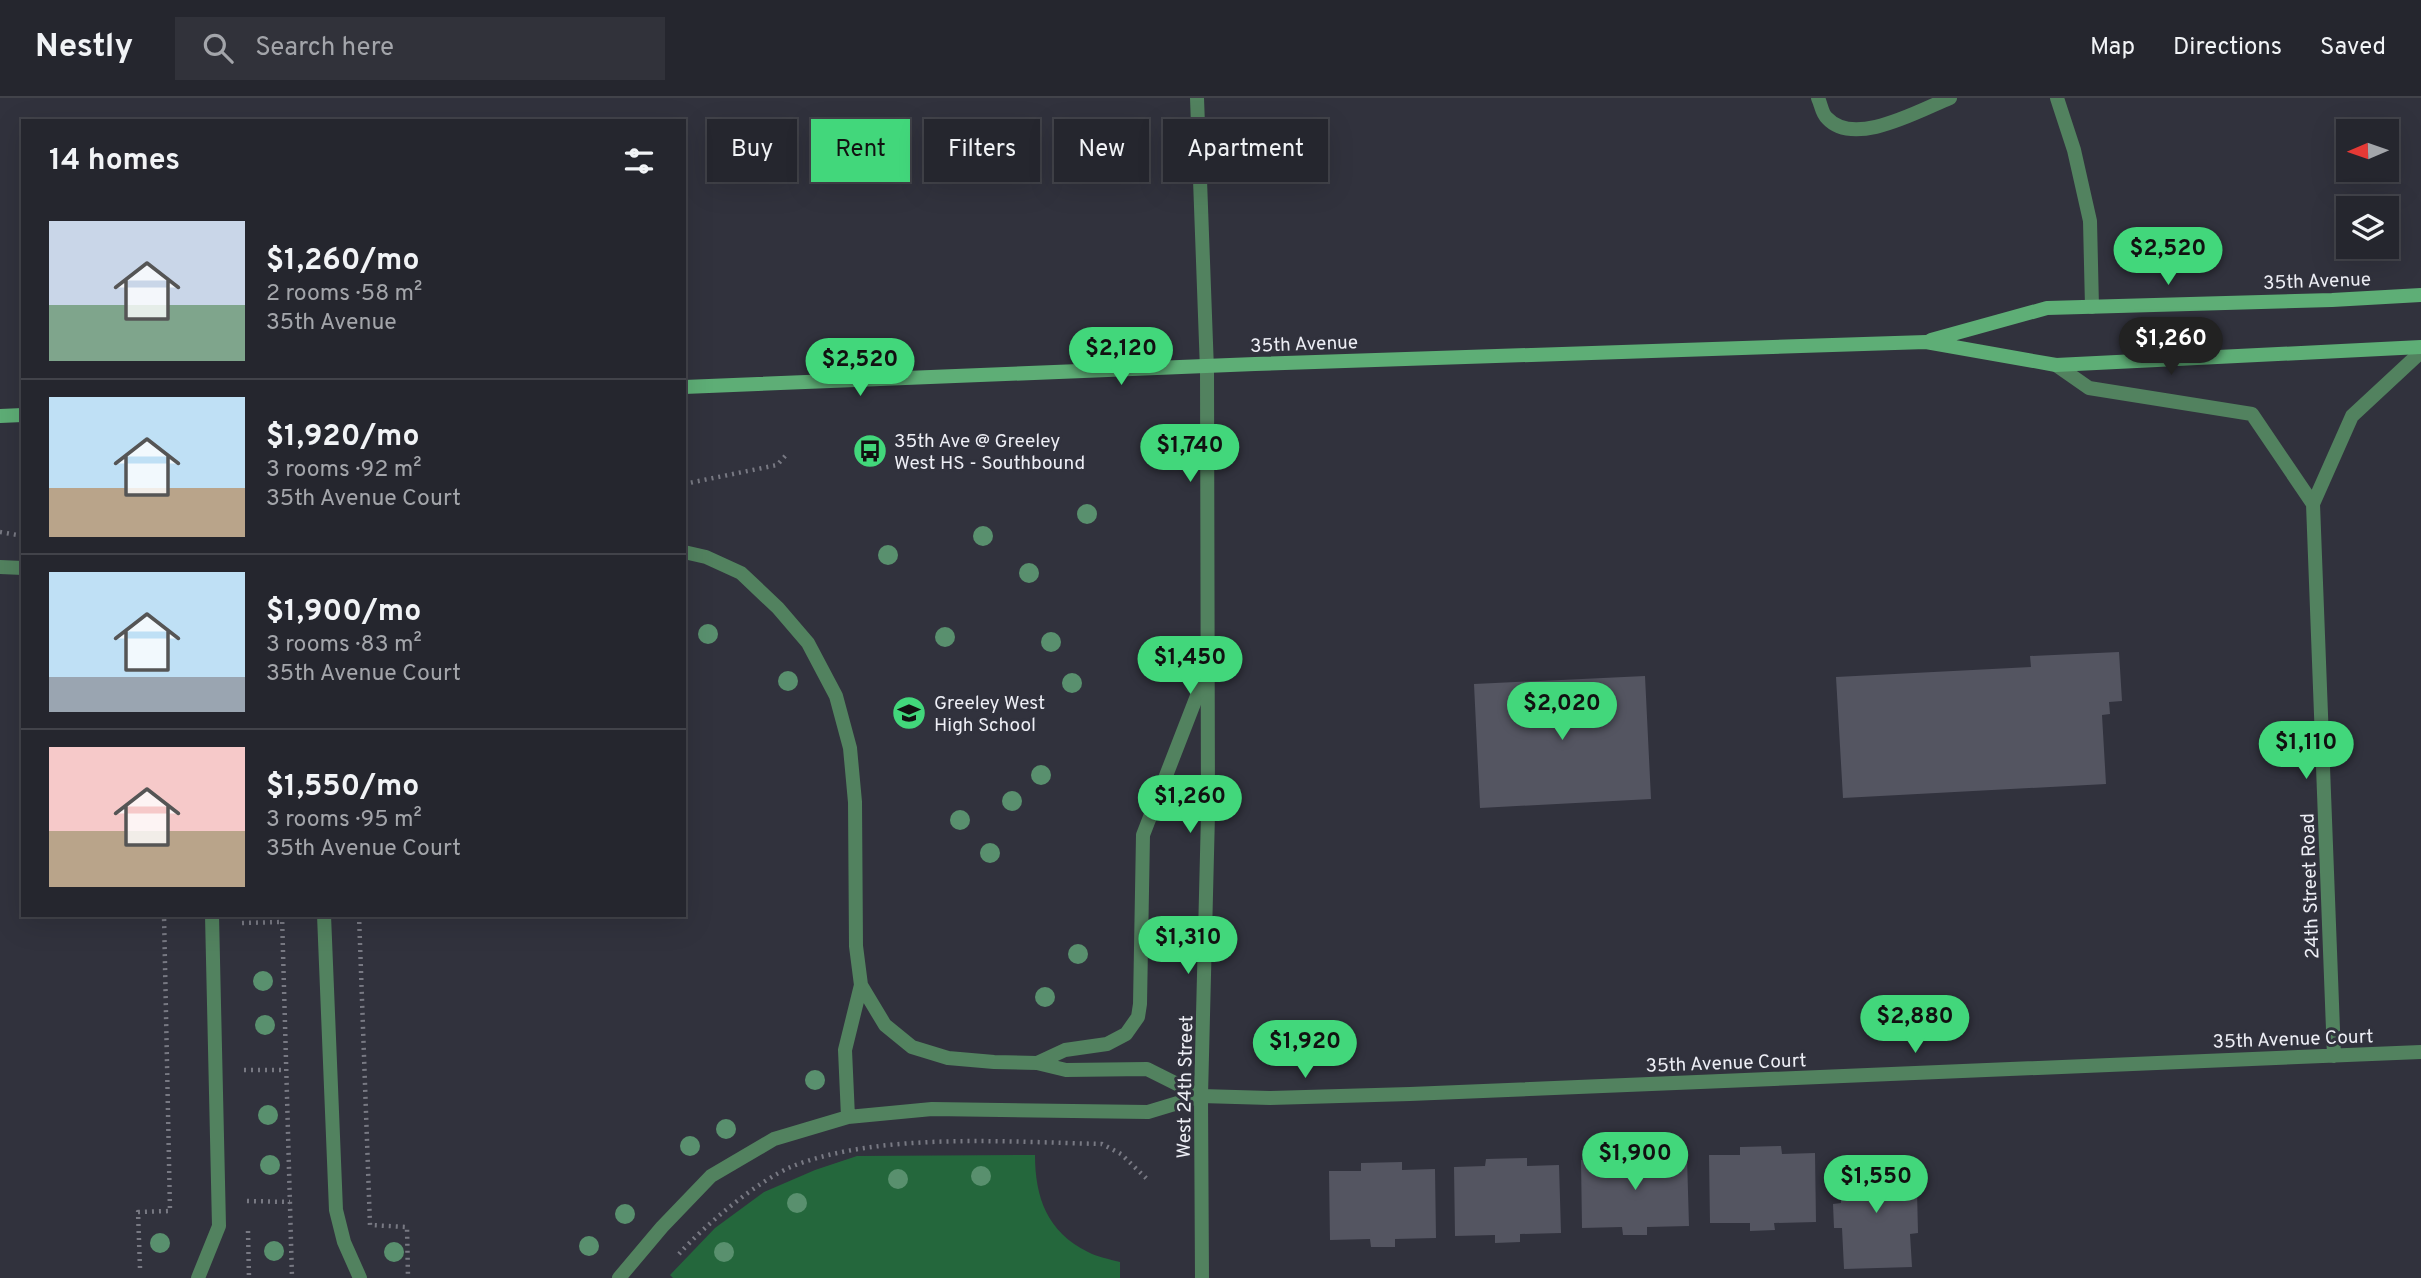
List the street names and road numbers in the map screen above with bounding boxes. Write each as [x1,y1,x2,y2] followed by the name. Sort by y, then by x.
[2263,268,2371,296] street label: 35th Avenue
[1250,331,1358,359] street label: 35th Avenue
[2296,813,2326,959] street label: 24th Street Road
[1173,1015,1199,1159] street label: West 24th Street
[2212,1025,2374,1055] street label: 35th Avenue Court
[1645,1049,1807,1079] street label: 35th Avenue Court

